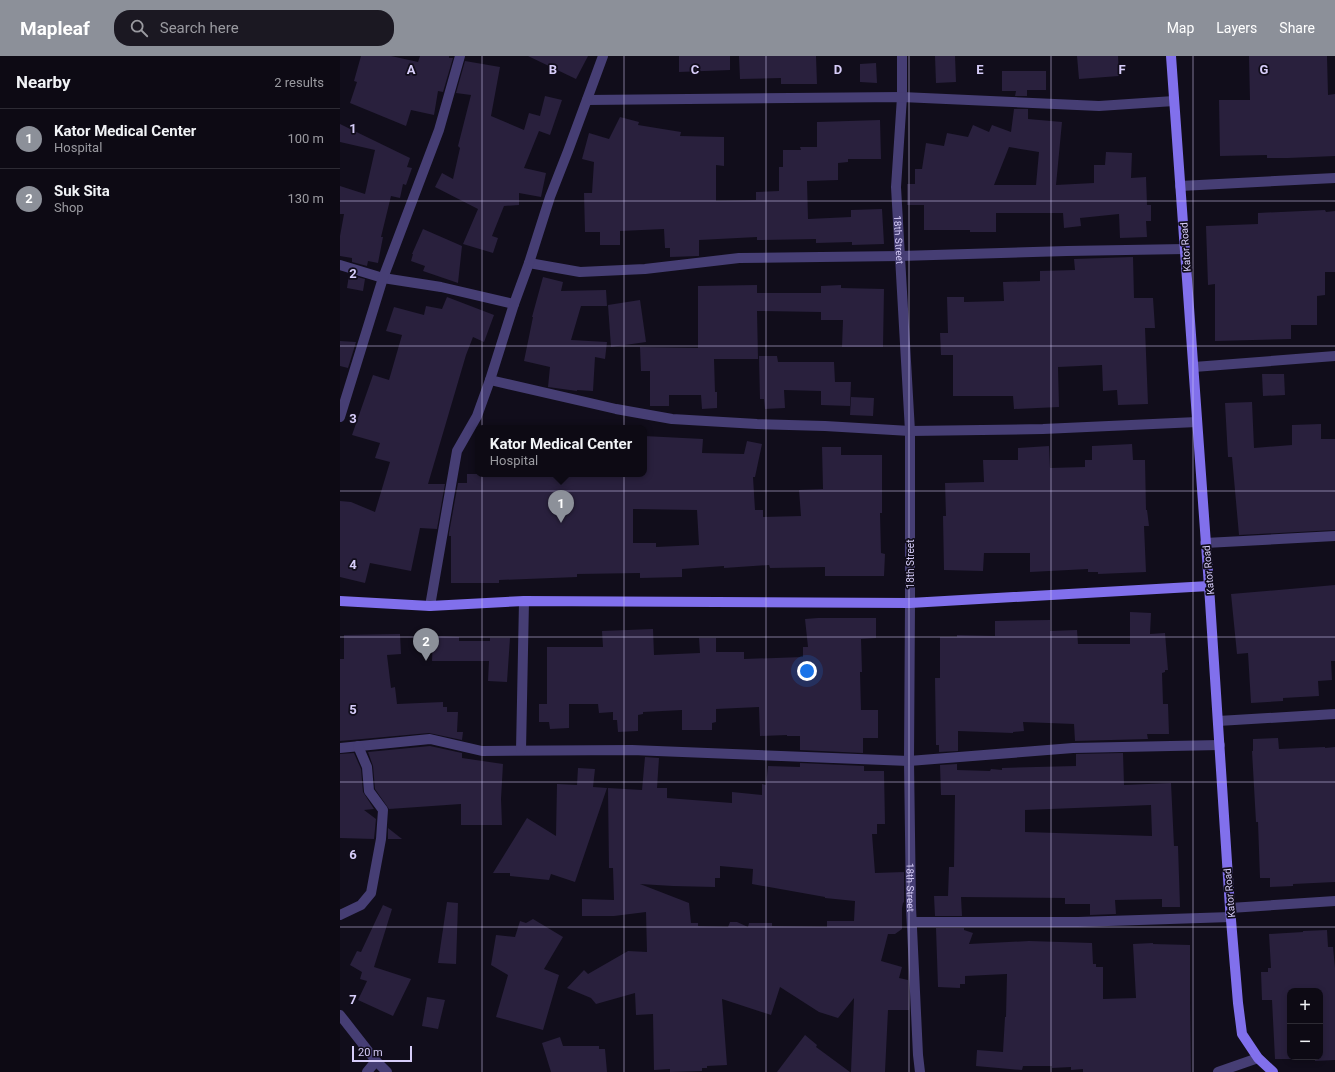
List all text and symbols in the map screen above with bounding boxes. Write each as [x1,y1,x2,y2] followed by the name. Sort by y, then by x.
[114,10,394,46] search box
[20,17,90,40] text: Mapleaf
[128,17,150,39] icon: search
[160,19,239,37] text: Search here
[1167,20,1194,36] text: Map
[1216,20,1257,36] text: Layers
[1279,20,1315,36] text: Share
[407,62,416,77] text: A
[549,62,557,77] text: B
[691,62,700,77] text: C
[834,62,842,77] text: D
[976,62,984,77] text: E
[1118,62,1126,77] text: F
[1260,62,1269,77] text: G
[16,72,71,92] text: Nearby
[274,75,324,90] text: 2 results
[349,121,357,136] text: 1
[54,122,196,140] text: Kator Medical Center
[25,131,33,146] text: 1
[287,131,324,146] text: 100 m
[54,140,102,155] text: Hospital
[54,182,110,200] text: Suk Sita
[25,191,33,206] text: 2
[287,191,324,206] text: 130 m
[54,200,84,215] text: Shop
[892,215,905,264] street label: 18th Street
[1178,222,1193,272] street label: Kator Road
[349,266,357,281] text: 2
[349,411,357,426] text: 3
[475,425,647,477] popup
[490,435,632,453] text: Kator Medical Center
[490,453,538,468] text: Hospital
[548,490,574,523] pin: 1
[905,540,916,588] street label: 18th Street
[1201,545,1216,595] street label: Kator Road
[349,557,357,572] text: 4
[413,628,439,661] pin: 2
[797,661,817,681] your location
[349,702,357,717] text: 5
[349,847,357,862] text: 6
[904,863,916,912] street label: 18th Street
[1222,868,1237,918] street label: Kator Road
[1287,988,1323,1060] map controls
[1287,988,1323,1024] button: +
[349,992,357,1007] text: 7
[1287,1024,1323,1060] button: −
[352,1044,412,1063] scale bar
[358,1046,383,1059] text: 20 m

